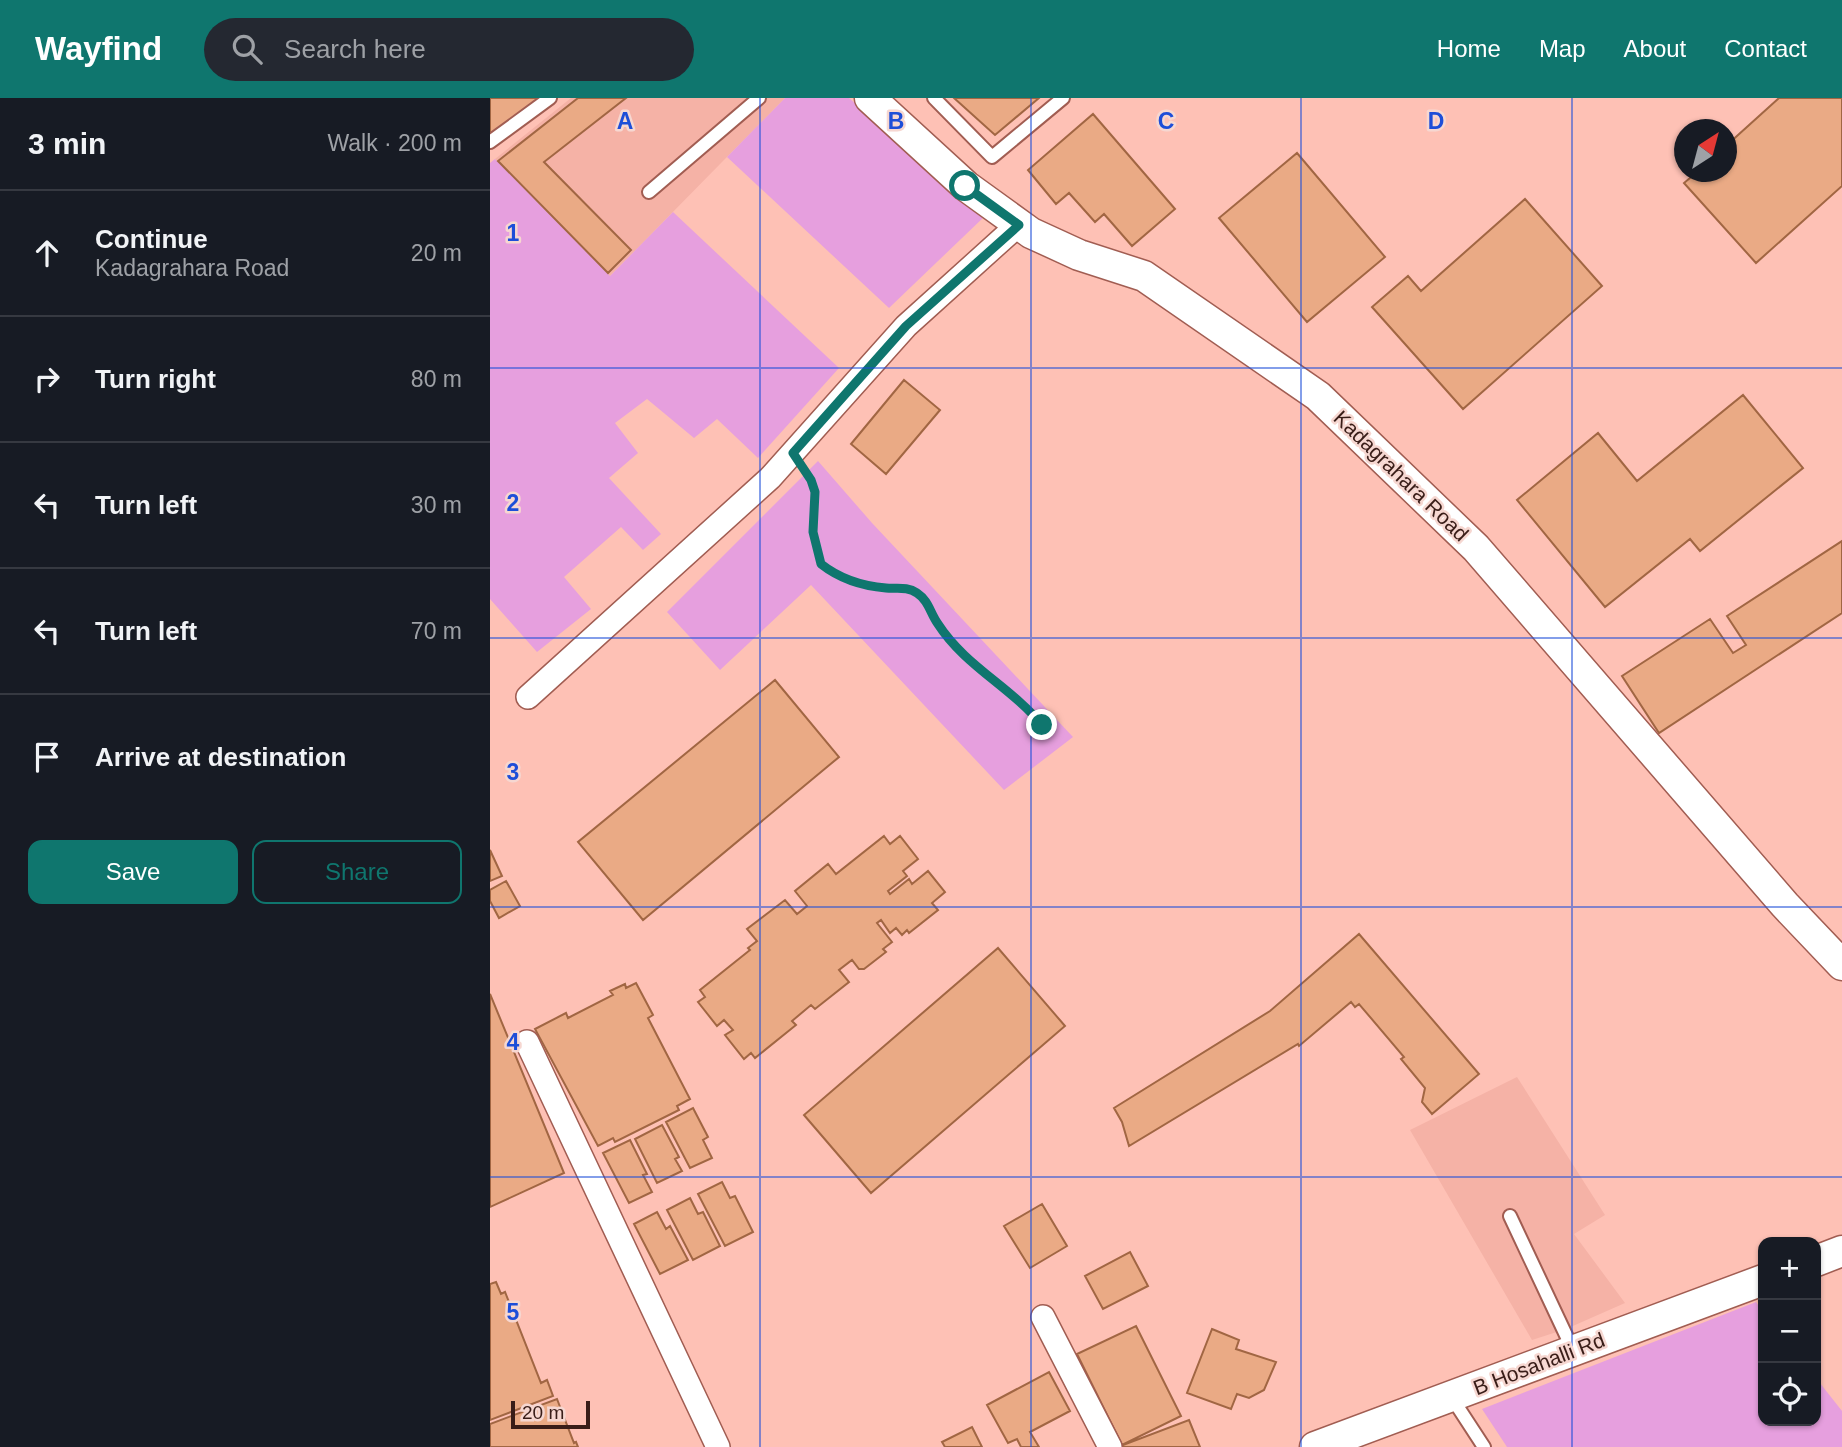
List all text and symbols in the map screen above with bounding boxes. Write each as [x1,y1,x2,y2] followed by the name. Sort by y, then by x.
[204,18,694,81] search box
[35,30,162,67] text: Wayfind
[228,30,266,68] icon: search
[284,34,426,64] text: Search here
[1437,35,1501,62] text: Home
[1539,35,1586,62] text: Map
[1624,35,1686,62] text: About
[1724,35,1807,62] text: Contact
[617,108,633,134] text: A
[888,108,904,134] text: B
[1158,108,1174,134] text: C
[1428,108,1444,134] text: D
[1674,119,1737,182] north arrow
[28,127,106,160] text: 3 min
[327,130,462,156] text: Walk · 200 m
[949,170,980,201] route start
[507,220,520,246] text: 1
[95,224,208,254] text: Continue
[28,234,66,272] icon: ahead
[411,240,462,266] text: 20 m
[95,255,289,281] text: Kadagrahara Road
[28,360,66,398] icon: right
[95,364,216,394] text: Turn right
[411,366,462,392] text: 80 m
[1330,406,1473,546] street label: Kadagrahara Road
[28,486,66,524] icon: left
[95,490,197,520] text: Turn left
[507,490,519,516] text: 2
[411,492,462,518] text: 30 m
[28,612,66,650] icon: left
[95,616,197,646] text: Turn left
[411,618,462,644] text: 70 m
[1026,709,1057,740] route end
[28,738,66,776] icon: arrive
[95,742,346,772] text: Arrive at destination
[507,759,519,785] text: 3
[28,840,238,904] button: Save
[252,840,462,904] button: Share
[507,1029,520,1055] text: 4
[1758,1237,1821,1426] map controls
[1758,1237,1821,1300] button: +
[507,1299,520,1325] text: 5
[1758,1300,1821,1363] button: −
[1470,1328,1608,1399] street label: B Hosahalli Rd
[1758,1363,1821,1426] button: locate
[511,1398,590,1430] scale bar
[522,1402,564,1423] text: 20 m

